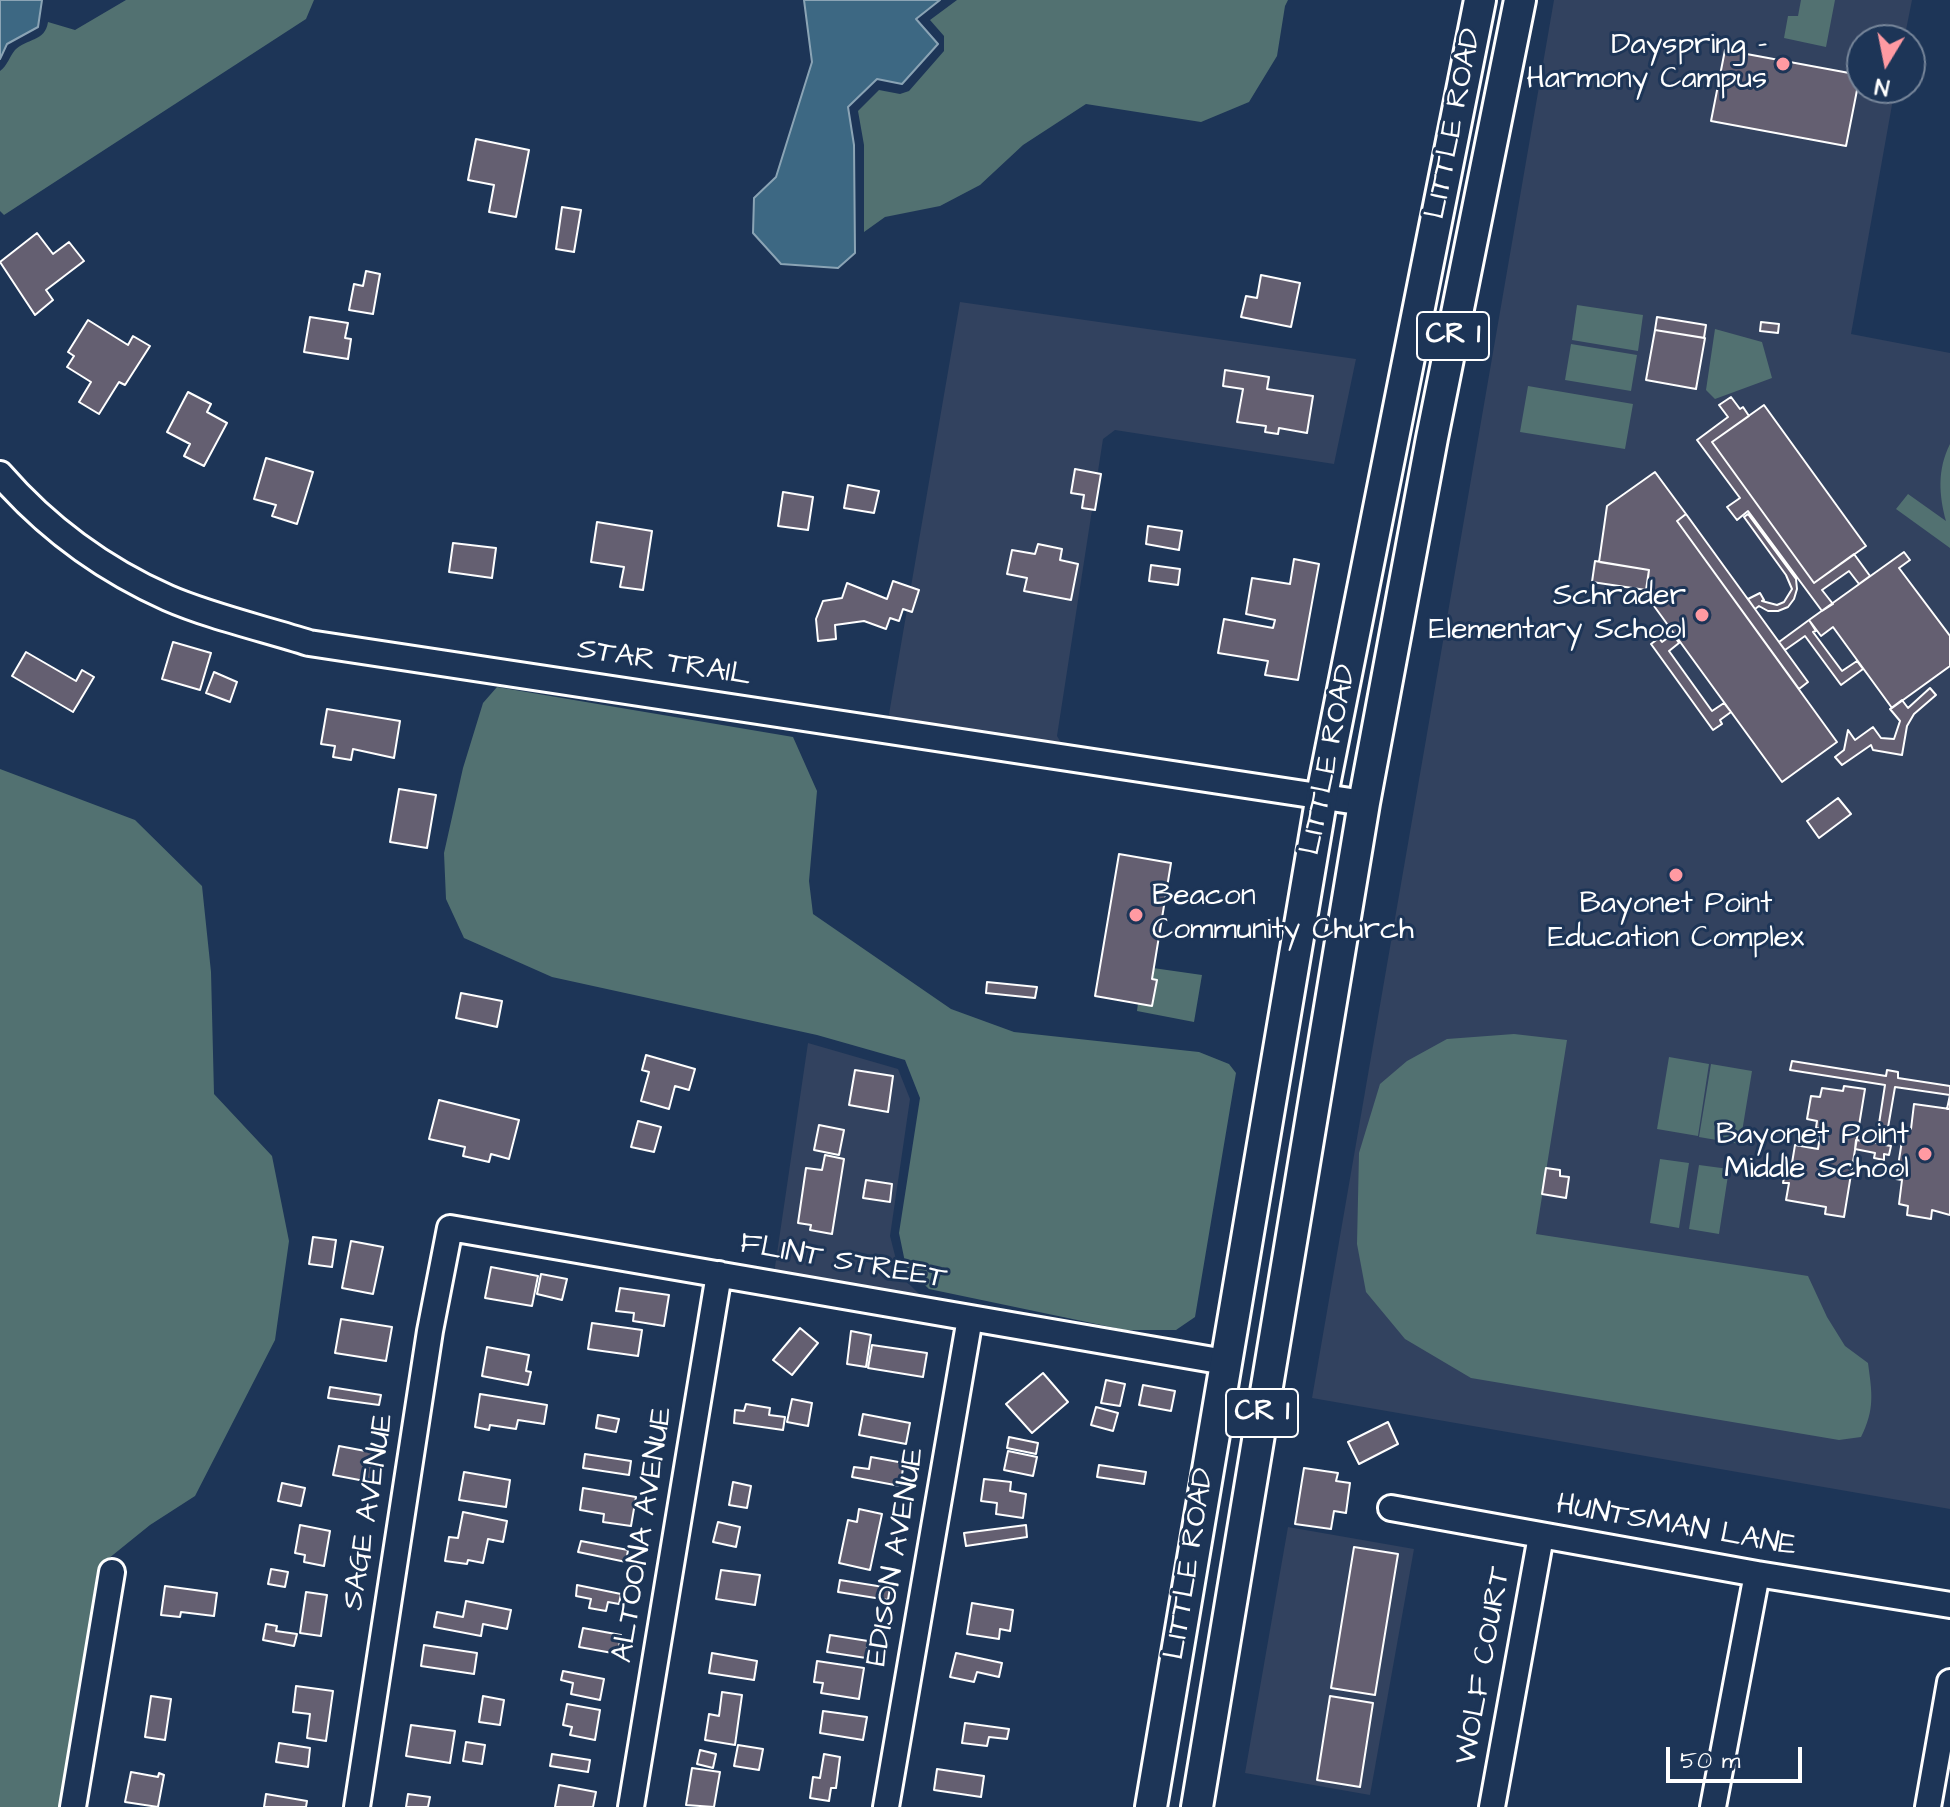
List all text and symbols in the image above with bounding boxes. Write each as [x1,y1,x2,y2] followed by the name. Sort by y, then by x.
[1846,24,1926,104] north arrow
[1419,26,1491,222] street label: LITTLE ROAD
[1526,29,1767,100] place label: Dayspring - Harmony Campus
[1774,55,1792,73] marker: Dayspring - Harmony Campus
[1873,70,1892,103] text: N
[1417,312,1489,360] road number: CR 1
[1429,580,1686,650] place label: Schrader Elementary School
[1693,606,1711,624] marker: Schrader Elementary School
[575,633,753,695] street label: STAR TRAIL
[1294,662,1366,858] street label: LITTLE ROAD
[1667,866,1685,884] marker: Bayonet Point Education Complex
[1152,880,1414,950] place label: Beacon Community Church
[1548,888,1804,958] place label: Bayonet Point Education Complex
[1127,906,1145,924] marker: Beacon Community Church
[1716,1119,1909,1190] place label: Bayonet Point Middle School
[1916,1145,1934,1163] marker: Bayonet Point Middle School
[737,1227,949,1299] street label: FLINT STREET
[1226,1389,1298,1437] road number: CR 1
[606,1405,682,1665] street label: ALTOONA AVENUE
[337,1411,403,1613] street label: SAGE AVENUE
[860,1445,934,1669] street label: EDISON AVENUE
[1158,1466,1224,1662] street label: LITTLE ROAD
[1553,1488,1799,1566] street label: HUNTSMAN LANE
[1450,1564,1520,1768] street label: WOLF COURT
[1670,1731,1806,1781] scale bar
[1680,1744,1740,1778] text: 50 m

